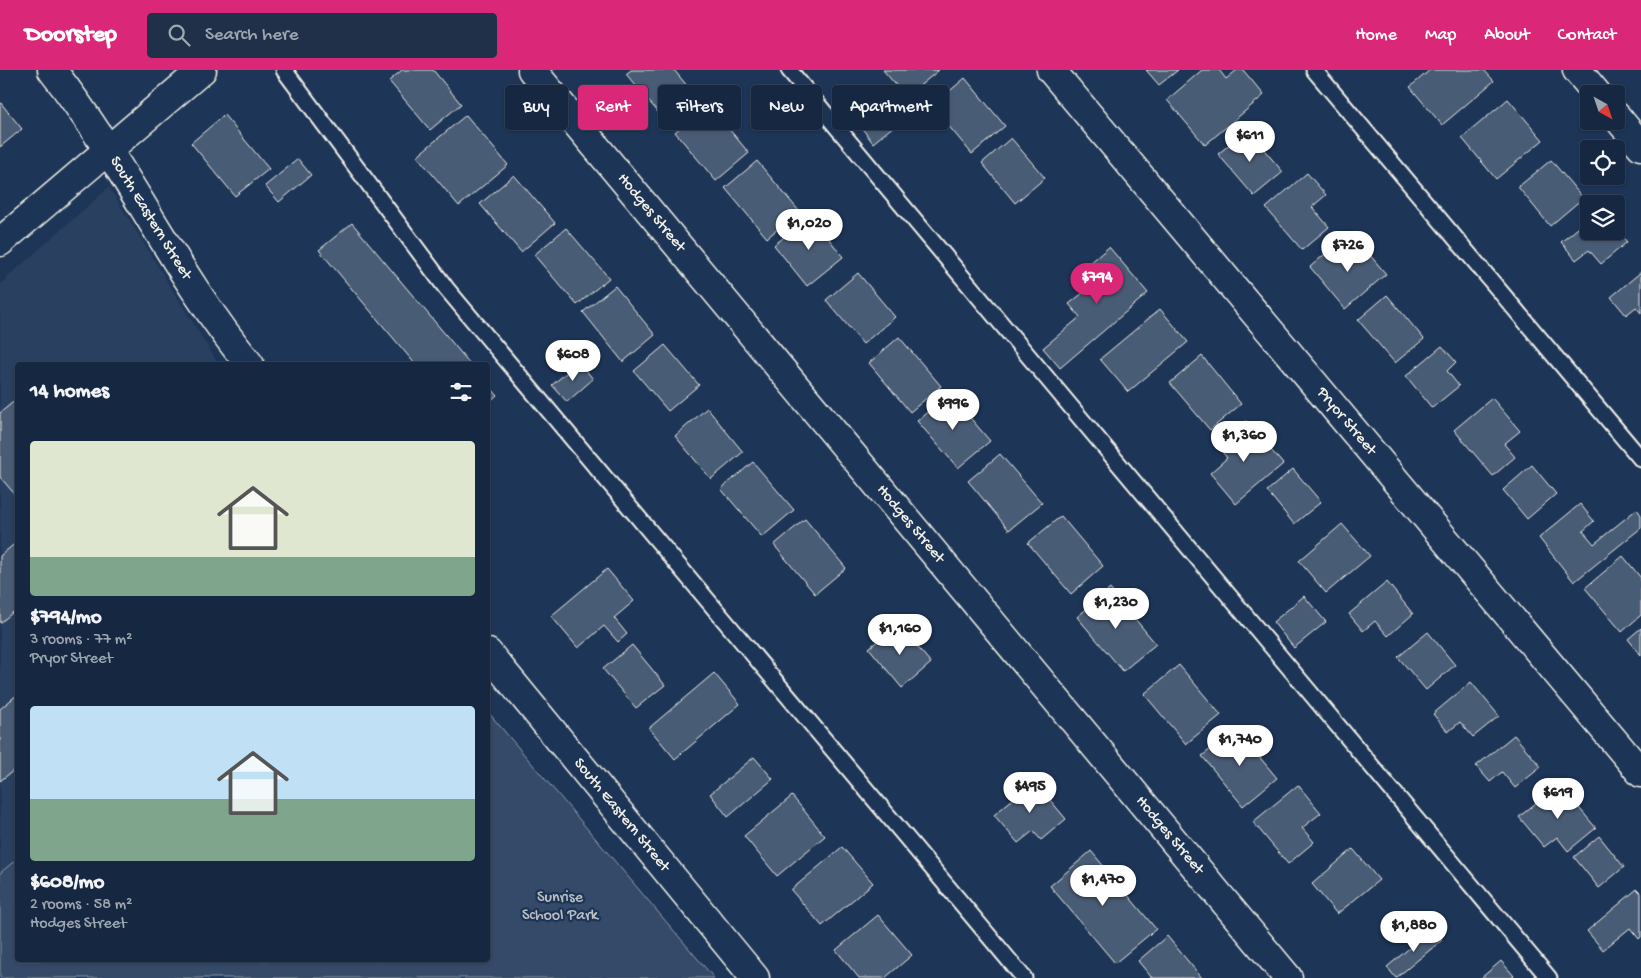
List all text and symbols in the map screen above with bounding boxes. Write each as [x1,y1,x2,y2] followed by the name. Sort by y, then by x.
[147,13,497,58] search box
[25,21,117,50] text: Doorstep
[165,21,193,49] icon: search
[205,24,299,47] text: Search here
[1355,25,1397,46] text: Home
[1425,25,1456,46] text: Map
[1484,25,1530,46] text: About
[1558,25,1616,46] text: Contact
[505,85,568,130] chip: Buy
[578,85,648,130] chip: Rent
[658,85,741,130] chip: Filters
[751,85,822,130] chip: New
[832,85,949,130] chip: Apartment
[1580,85,1625,130] north arrow
[1580,85,1625,240] map controls
[1220,121,1280,163] pin: $611
[1236,127,1264,146] text: $611
[1580,140,1625,185] button: locate
[105,153,196,285] street label: South Eastern Street
[613,170,690,257] street label: Hodges Street
[1580,195,1625,240] button: layers
[768,208,850,251] pin: $1,020
[787,215,831,234] text: $1,020
[1318,230,1378,273] pin: $726
[1332,237,1364,256] text: $726
[1067,262,1127,305] pin: $794
[1081,269,1113,288] text: $794
[543,340,603,382] pin: $608
[556,346,590,365] text: $608
[447,378,475,406] icon: filters
[30,380,109,405] text: 14 homes
[1312,383,1381,461] street label: Pryor Street
[923,388,983,431] pin: $996
[937,395,969,414] text: $996
[1203,420,1285,463] pin: $1,360
[1222,427,1266,446] text: $1,360
[208,473,298,563] icon: home
[872,481,949,569] street label: Hodges Street
[1075,588,1157,630] pin: $1,230
[1094,594,1138,613] text: $1,230
[30,606,102,631] text: $794/mo
[859,614,941,656] pin: $1,160
[879,620,921,639] text: $1,160
[30,631,132,650] text: 3 rooms · 77 m²
[30,650,113,669] text: Pryor Street
[1199,724,1281,767] pin: $1,740
[1218,731,1262,750] text: $1,740
[208,738,298,828] icon: home
[569,755,674,877] street label: South Eastern Street
[1000,772,1060,814] pin: $495
[1014,778,1046,797] text: $495
[1528,778,1588,820] pin: $619
[1543,784,1573,803] text: $619
[1131,792,1208,880] street label: Hodges Street
[1062,864,1144,907] pin: $1,470
[30,871,104,896] text: $608/mo
[1081,871,1125,890] text: $1,470
[522,889,600,926] park label: Sunrise School Park
[30,896,132,915] text: 2 rooms · 58 m²
[1373,910,1455,953] pin: $1,880
[30,915,127,934] text: Hodges Street
[1391,917,1437,936] text: $1,880

